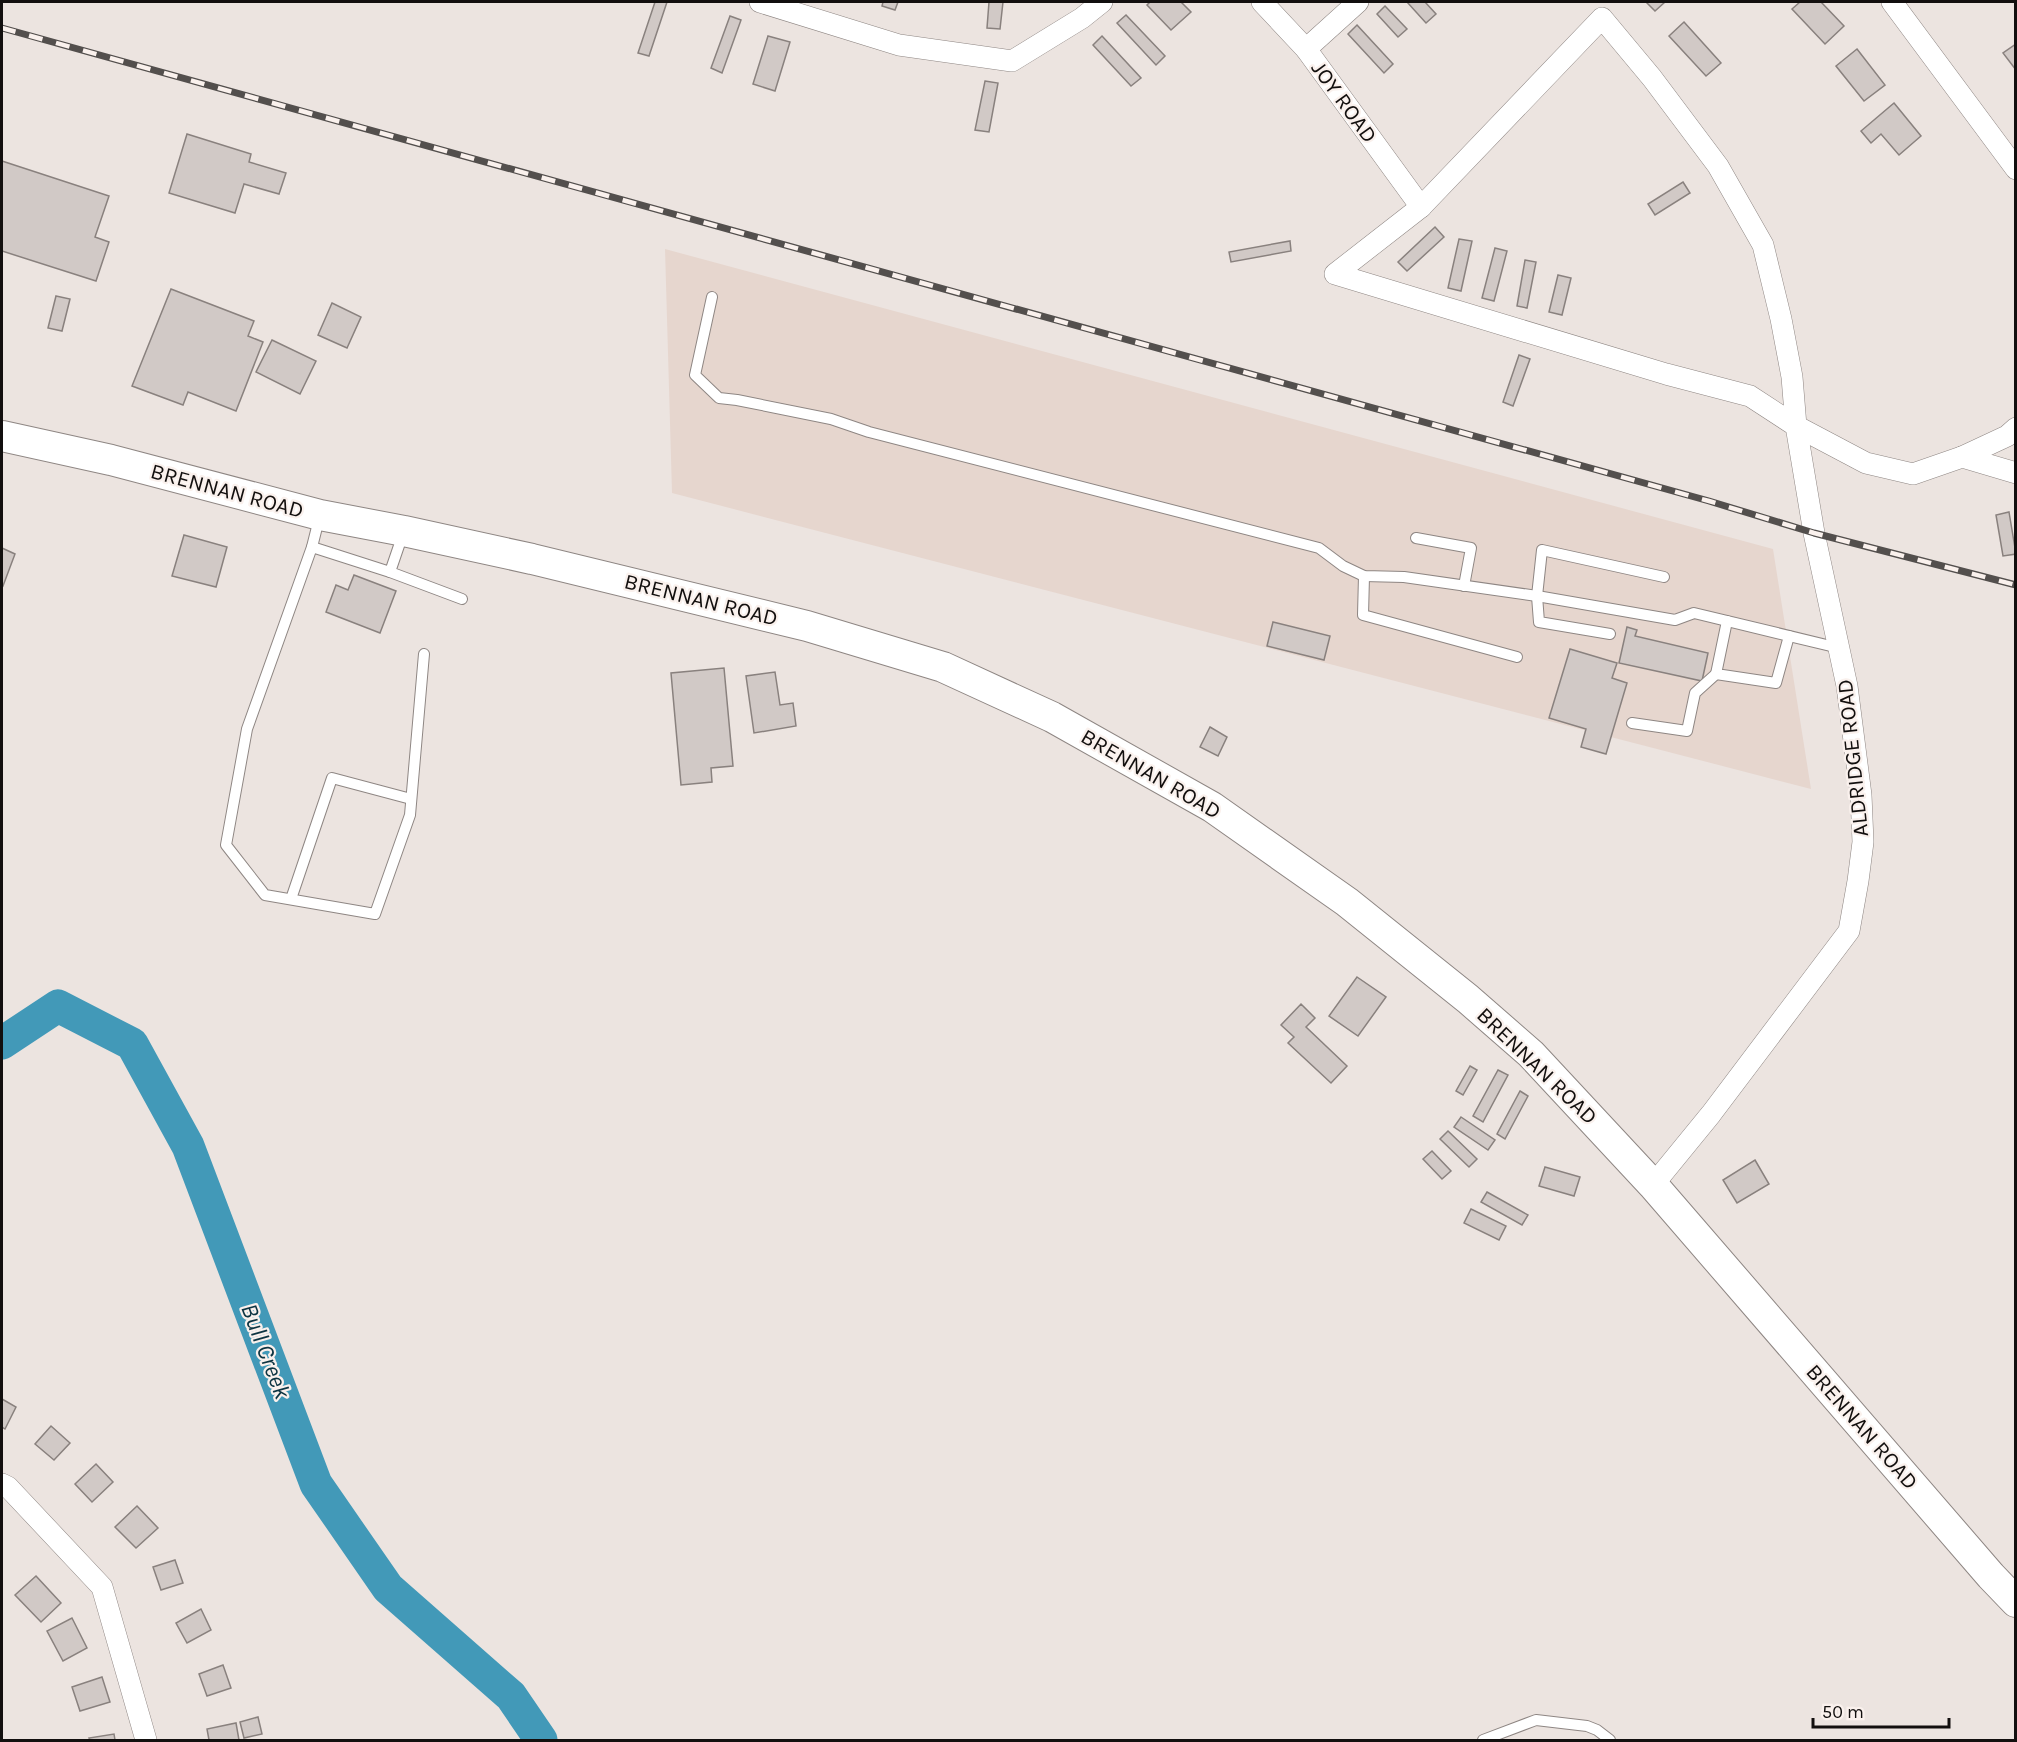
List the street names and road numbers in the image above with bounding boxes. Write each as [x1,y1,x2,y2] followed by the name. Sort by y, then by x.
[1306,56,1382,148] street label: JOY ROAD
[148,458,306,524] street label: BRENNAN ROAD
[622,568,780,632] street label: BRENNAN ROAD
[1832,678,1874,838] street label: ALDRIDGE ROAD
[1076,723,1226,825] street label: BRENNAN ROAD
[1471,1002,1603,1130] street label: BRENNAN ROAD
[1801,1359,1923,1495] street label: BRENNAN ROAD

